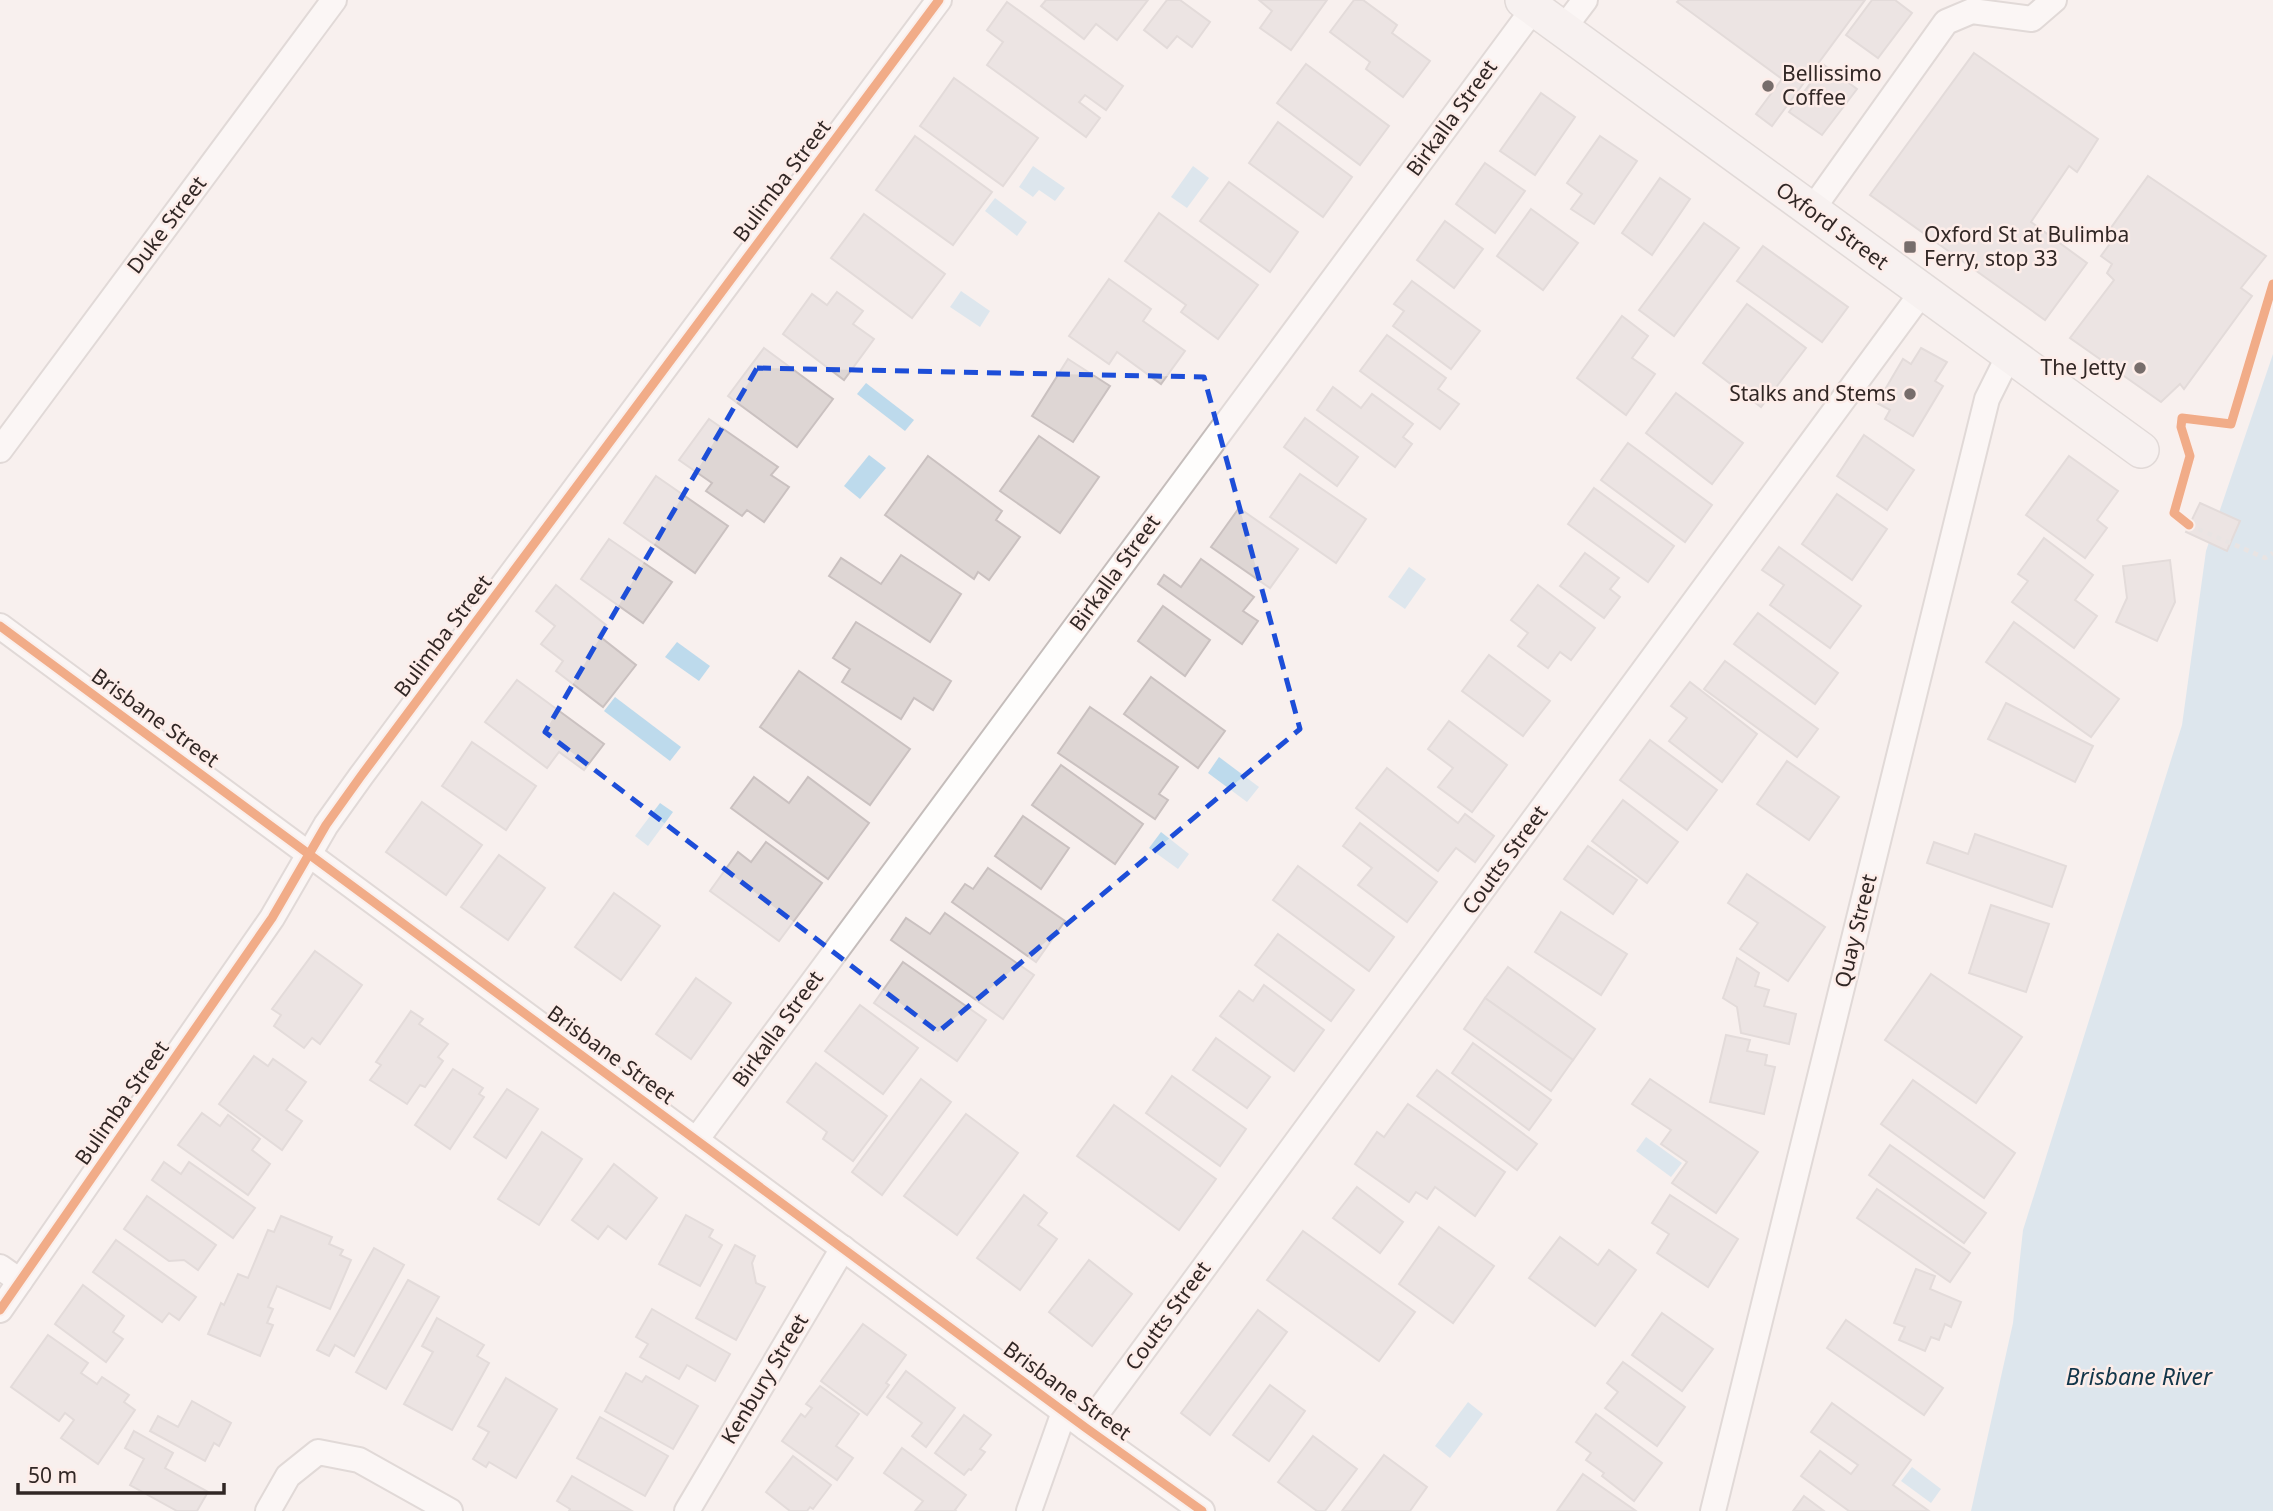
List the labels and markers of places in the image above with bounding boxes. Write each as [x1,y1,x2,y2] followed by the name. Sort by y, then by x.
[1782,59,1882,111] place label: Bellissimo Coffee
[1760,78,1776,94] marker: Bellissimo Coffee
[1924,220,2129,272] place label: Oxford St at Bulimba Ferry, stop 33
[1902,239,1918,255] marker: Oxford St at Bulimba Ferry, stop 33
[2041,353,2126,381] place label: The Jetty
[2132,360,2148,376] marker: The Jetty
[1729,379,1896,407] place label: Stalks and Stems
[1902,386,1918,402] marker: Stalks and Stems

